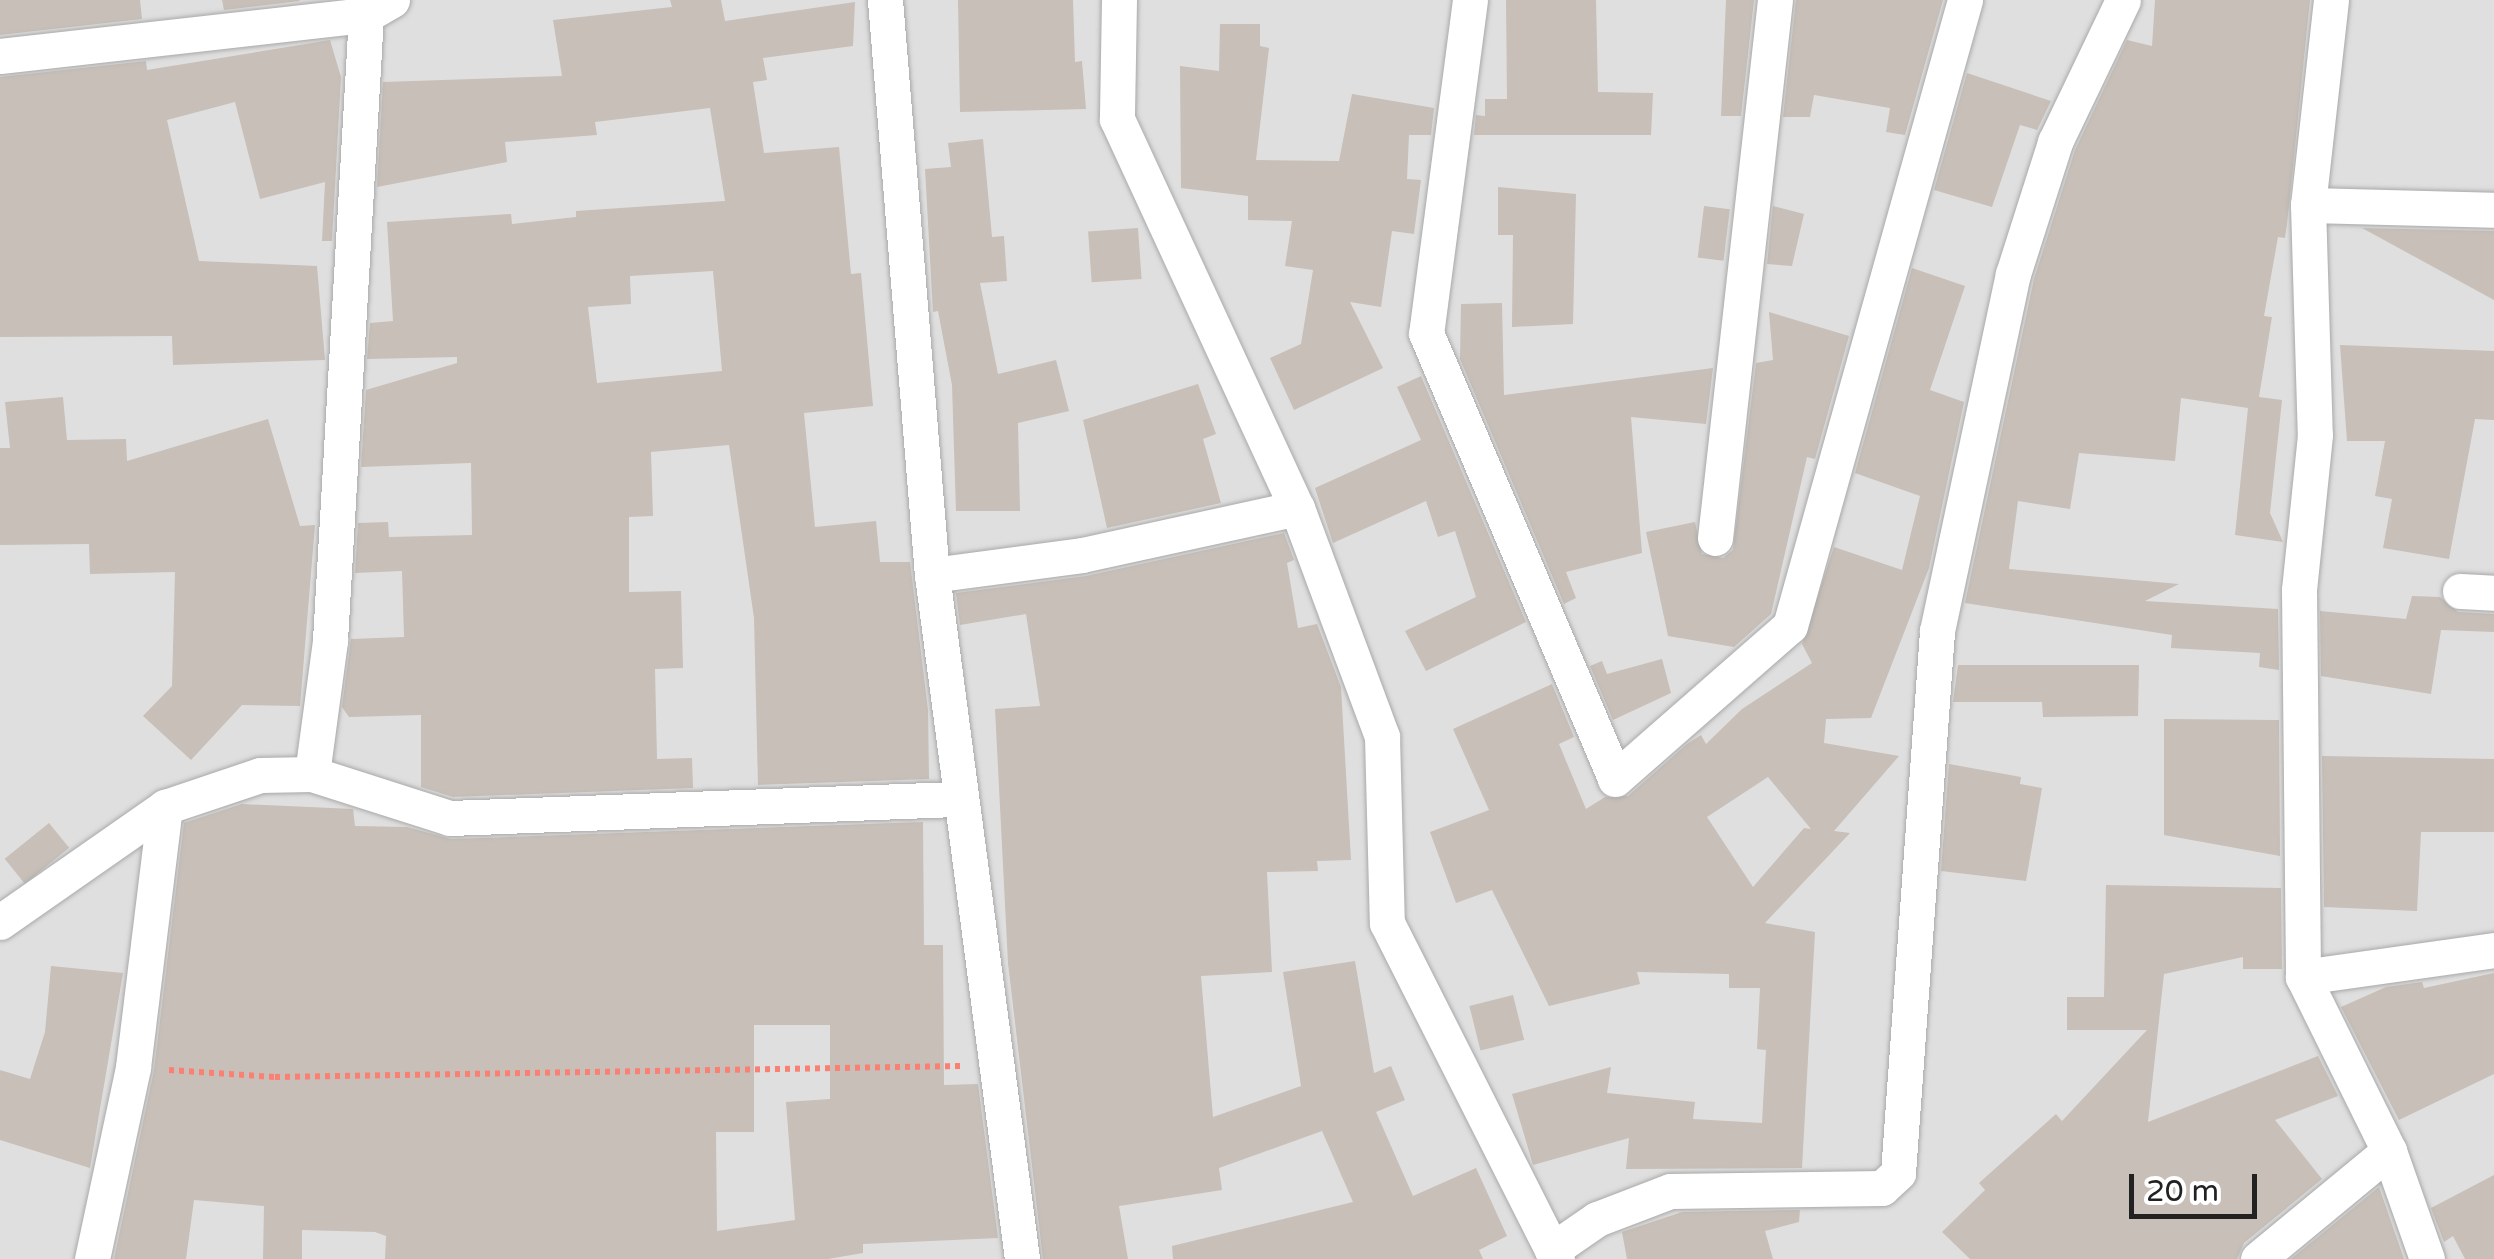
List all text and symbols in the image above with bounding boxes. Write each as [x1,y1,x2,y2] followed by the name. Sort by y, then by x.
[2134,1154,2262,1216] scale bar
[2146,1173,2219,1210] text: 20 m

